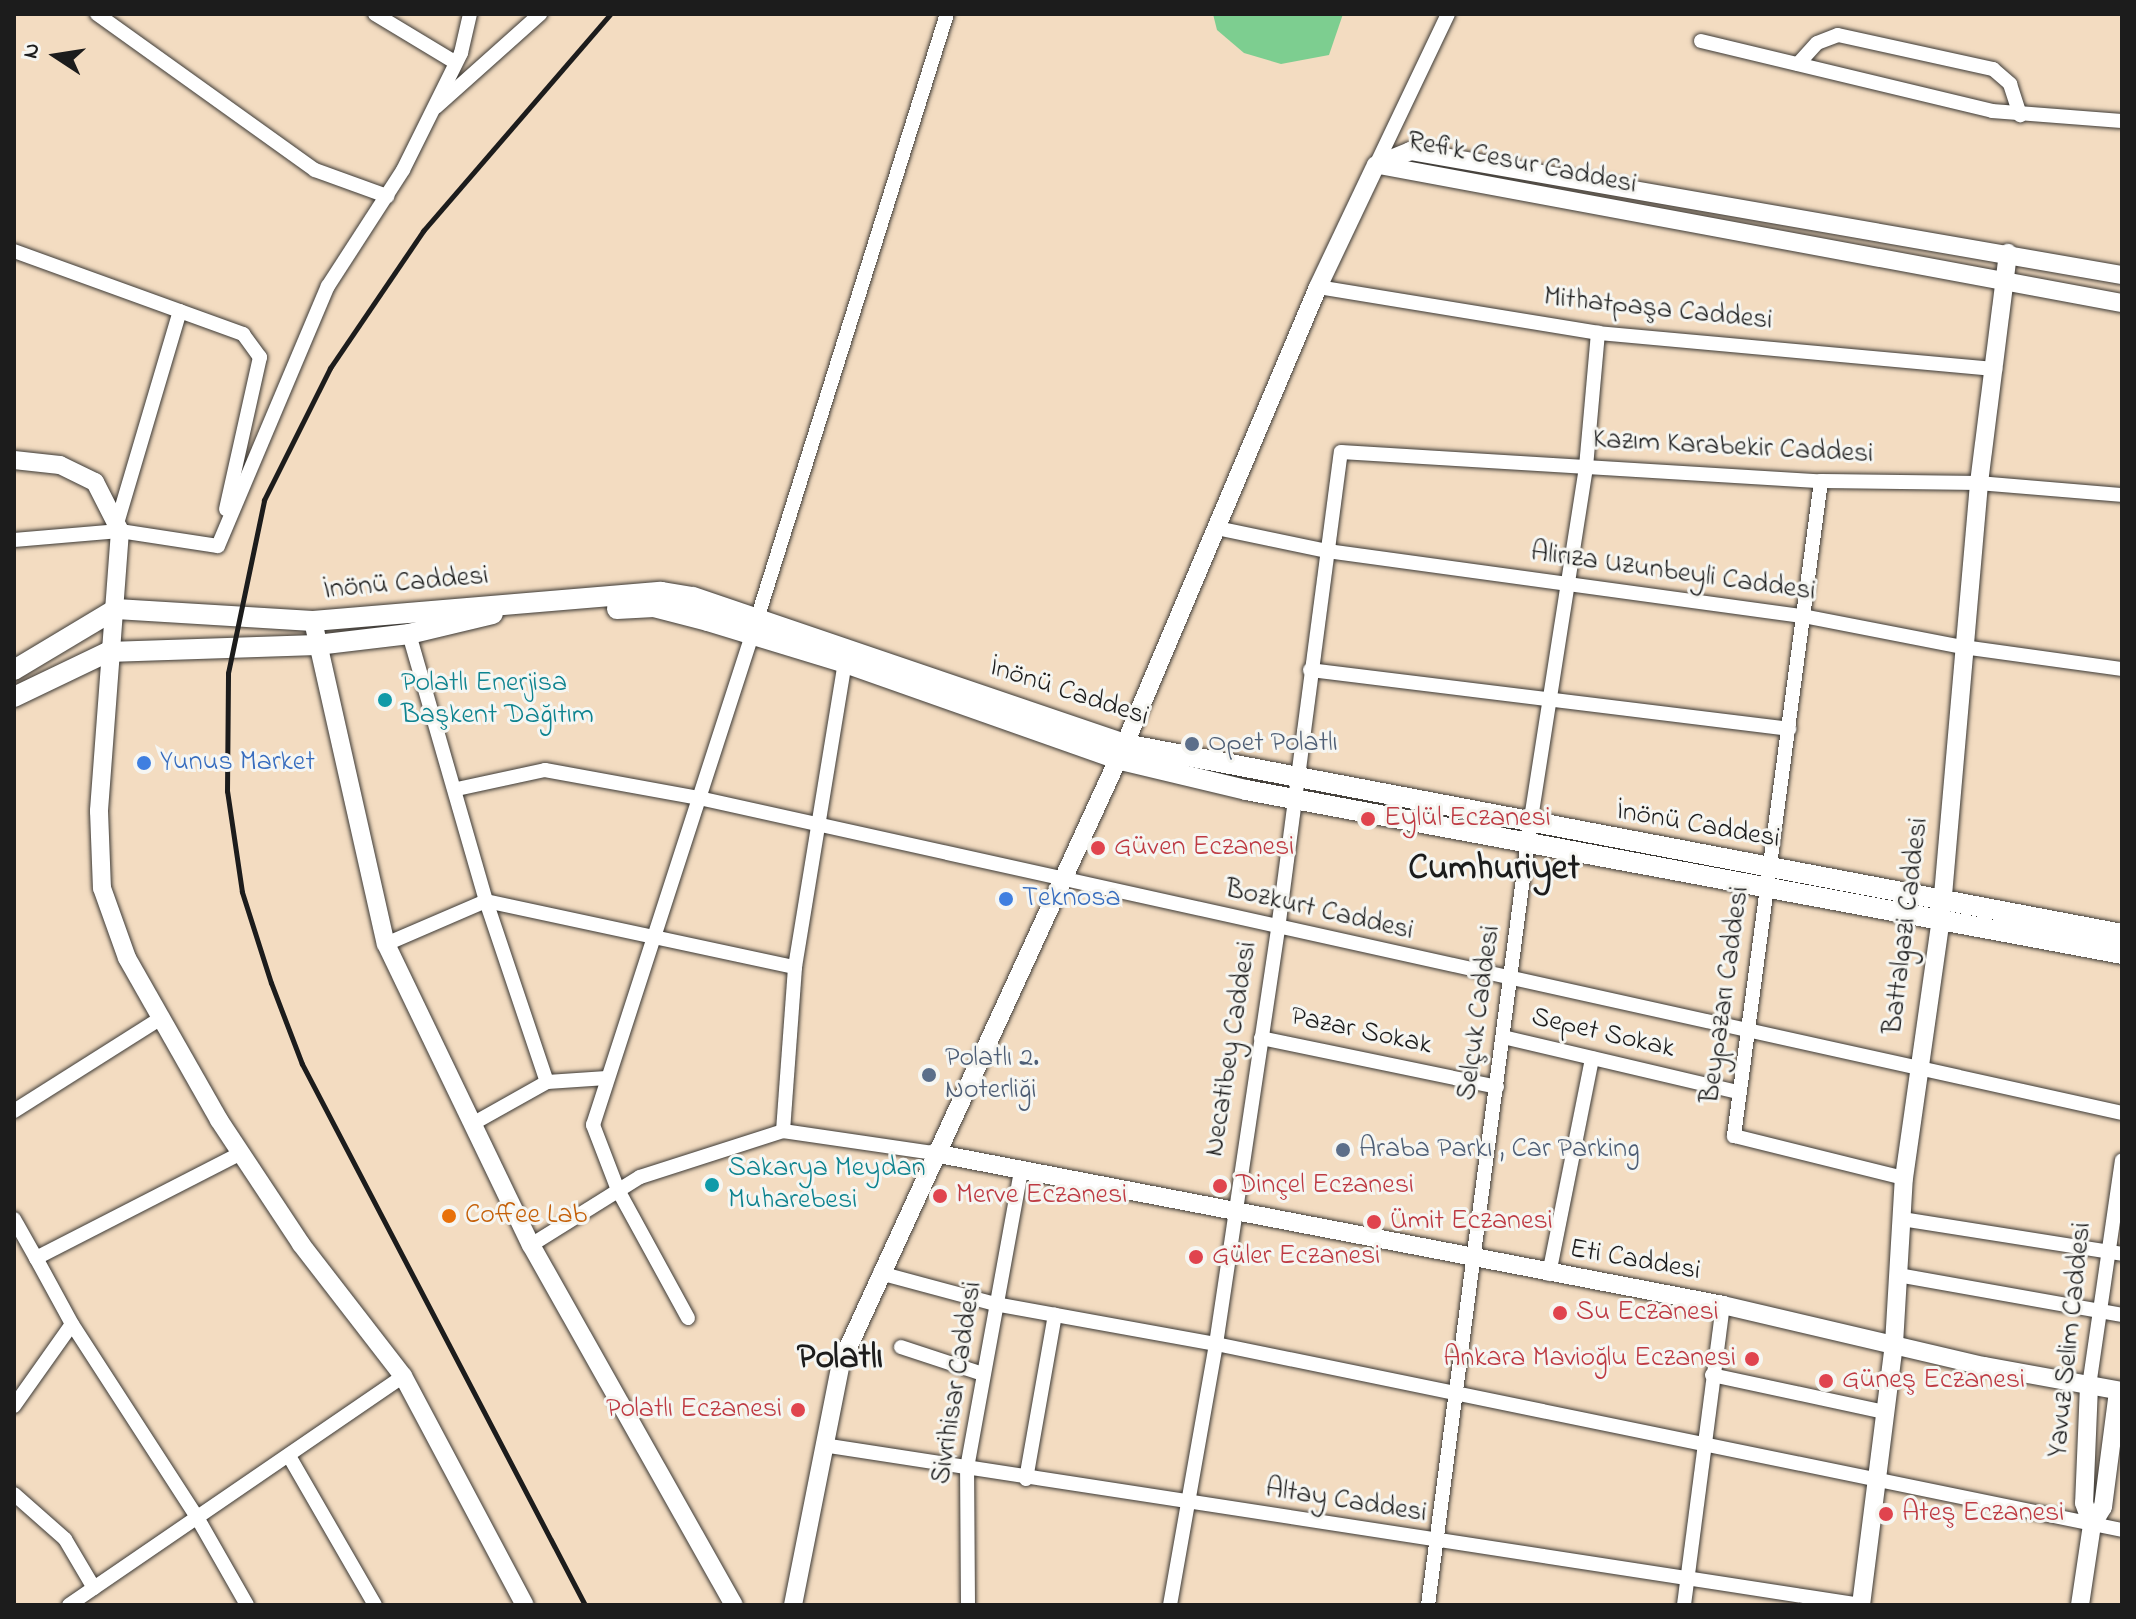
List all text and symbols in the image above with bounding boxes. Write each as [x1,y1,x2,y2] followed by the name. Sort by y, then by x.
[16,16,96,96] north arrow
[15,40,50,62] text: N
[1404,125,1640,203] street label: Refik Cesur Caddesi
[1542,281,1774,339] street label: Mithatpaşa Caddesi
[1592,424,1874,472] street label: Kazım Karabekir Caddesi
[1528,536,1818,610] street label: Alirıza Uzunbeyli Caddesi
[322,560,490,608] street label: İnönü Caddesi
[985,651,1153,735] street label: İnönü Caddesi
[401,667,594,733] place label: Polatlı Enerjisa Başkent Dağıtım
[376,691,394,709] marker: Polatlı Enerjisa Başkent Dağıtım
[1208,727,1338,761] place label: Opet Polatlı
[1183,735,1201,753] marker: Opet Polatlı
[160,746,315,780] place label: Yunus Market
[135,754,153,772] marker: Yunus Market
[1614,795,1782,857] street label: İnönü Caddesi
[1384,802,1551,836] place label: Eylül Eczanesi
[1359,810,1377,828] marker: Eylül Eczanesi
[1877,816,1937,1036] street label: Battalgazi Caddesi
[1114,831,1294,865] place label: Güven Eczanesi
[1089,839,1107,857] marker: Güven Eczanesi
[1408,848,1580,892] district label: Cumhuriyet
[1222,873,1416,949] street label: Bozkurt Caddesi
[1022,882,1121,916] place label: Teknosa
[1694,884,1758,1106] street label: Beypazarı Caddesi
[997,890,1015,908] marker: Teknosa
[1451,923,1509,1103] street label: Selçuk Caddesi
[1198,939,1266,1159] street label: Necatibey Caddesi
[1287,1001,1435,1063] street label: Pazar Sokak
[1528,1001,1678,1067] street label: Sepet Sokak
[945,1042,1039,1108] place label: Polatlı 2. Noterliği
[920,1066,938,1084] marker: Polatlı 2. Noterliği
[1359,1133,1640,1167] place label: Araba Parkı , Car Parking
[1334,1141,1352,1159] marker: Araba Parkı , Car Parking
[728,1152,925,1218] place label: Sakarya Meydan Muharebesi
[1236,1169,1414,1203] place label: Dinçel Eczanesi
[703,1176,721,1194] marker: Sakarya Meydan Muharebesi
[1211,1177,1229,1195] marker: Dinçel Eczanesi
[956,1179,1127,1213] place label: Merve Eczanesi
[931,1187,949,1205] marker: Merve Eczanesi
[465,1199,587,1233] place label: Coffee Lab
[1390,1205,1553,1239] place label: Ümit Eczanesi
[440,1207,458,1225] marker: Coffee Lab
[1365,1213,1383,1231] marker: Ümit Eczanesi
[2042,1221,2100,1459] street label: Yavuz Selim Caddesi
[1567,1233,1703,1289] street label: Eti Caddesi
[1212,1240,1380,1274] place label: Güler Eczanesi
[1187,1248,1205,1266] marker: Güler Eczanesi
[925,1279,991,1487] street label: Sivrihisar Caddesi
[1576,1296,1719,1330] place label: Su Eczanesi
[1551,1304,1569,1322] marker: Su Eczanesi
[797,1337,883,1381] district label: Polatlı
[1443,1342,1736,1376] place label: Ankara Mavioğlu Eczanesi
[1743,1350,1761,1368] marker: Ankara Mavioğlu Eczanesi
[1842,1364,2025,1398] place label: Güneş Eczanesi
[1817,1372,1835,1390] marker: Güneş Eczanesi
[606,1393,782,1427] place label: Polatlı Eczanesi
[789,1401,807,1419] marker: Polatlı Eczanesi
[1263,1473,1429,1531] street label: Altay Caddesi
[1902,1497,2064,1531] place label: Ateş Eczanesi
[1877,1505,1895,1523] marker: Ateş Eczanesi

